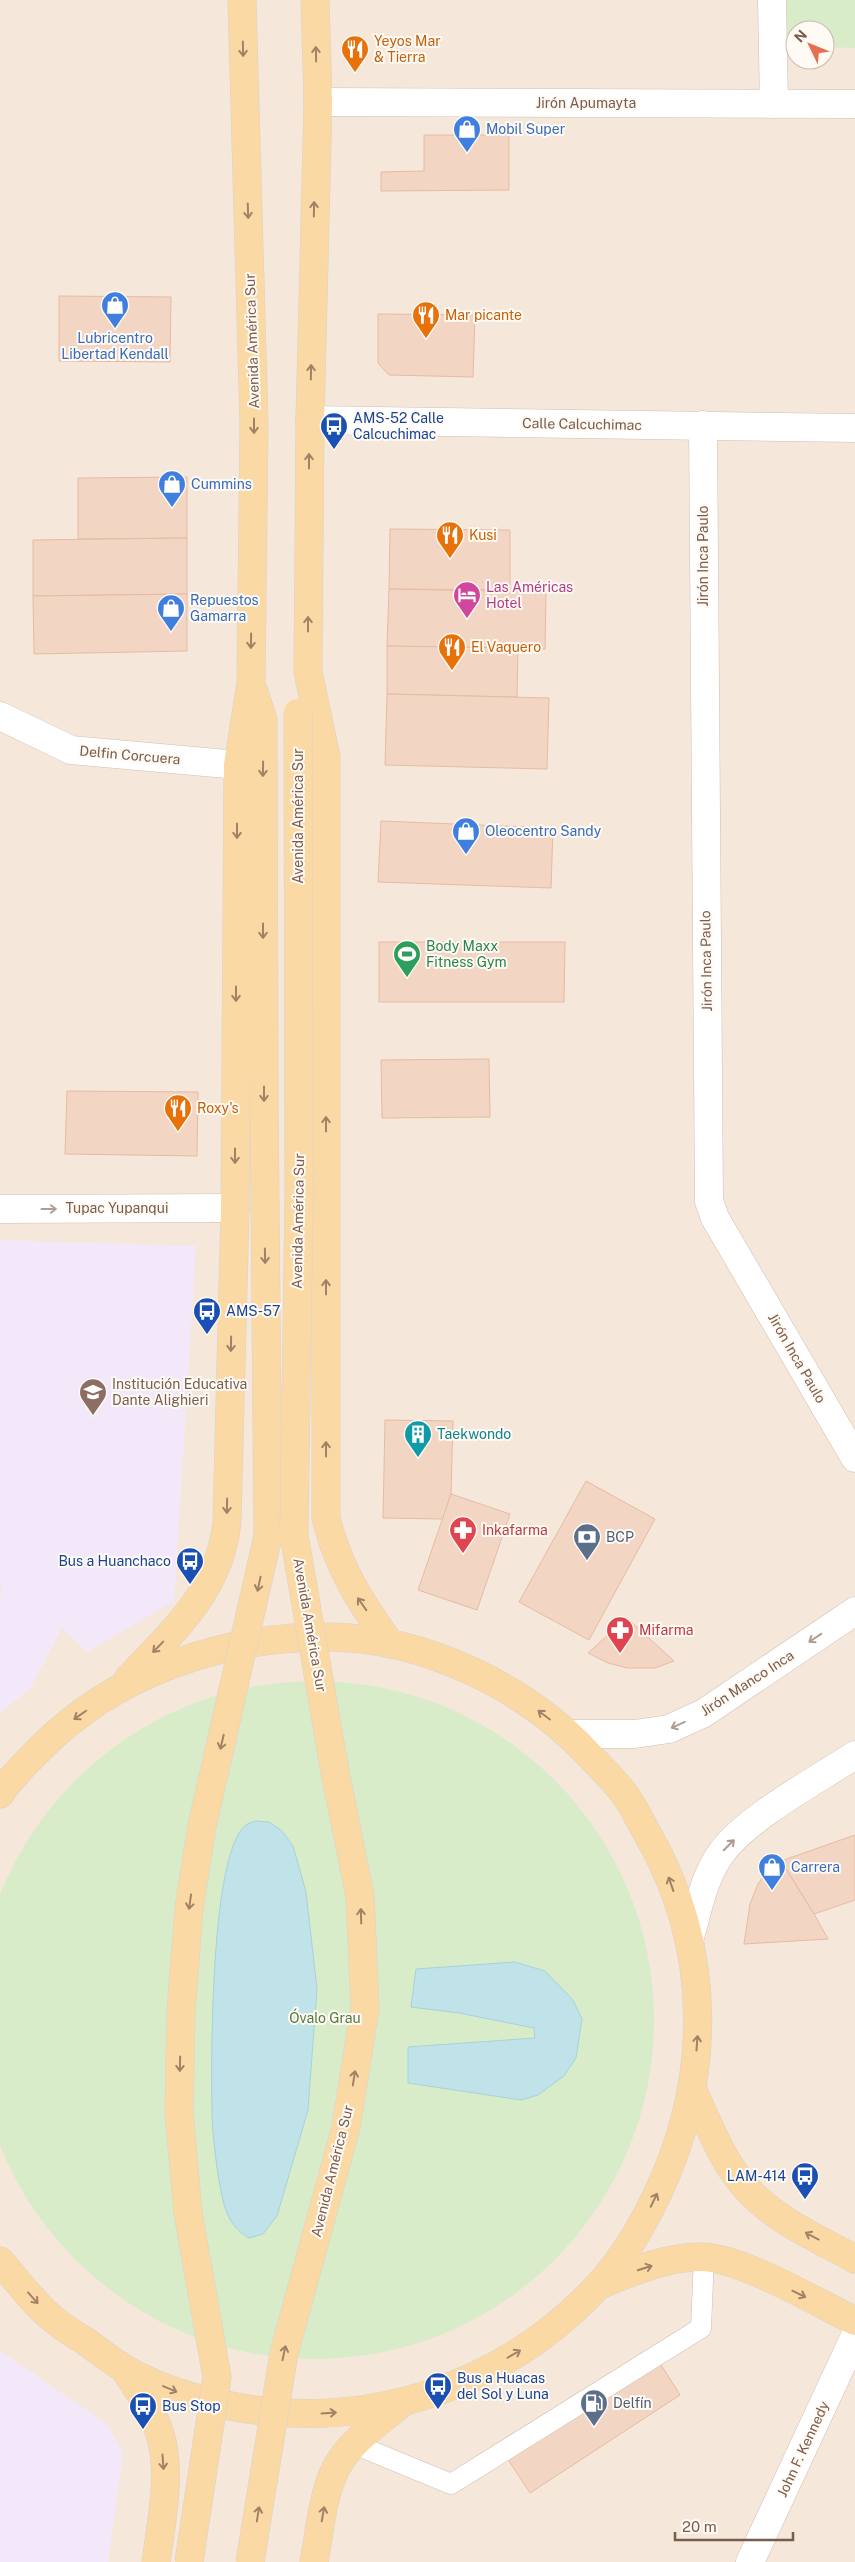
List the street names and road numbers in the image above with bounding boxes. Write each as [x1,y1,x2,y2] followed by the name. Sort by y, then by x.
[536,95,636,111] street label: Jirón Apumayta
[242,273,262,409] street label: Avenida América Sur
[522,415,642,433] street label: Calle Calcuchimac
[695,505,711,607] street label: Jirón Inca Paulo
[79,743,181,767] street label: Delfin Corcuera
[290,748,306,884] street label: Avenida América Sur
[697,910,715,1012] street label: Jirón Inca Paulo
[289,1153,307,1289] street label: Avenida América Sur
[66,1200,168,1216] street label: Tupac Yupanqui
[765,1310,829,1406] street label: Jirón Inca Paulo
[290,1557,330,1693] street label: Avenida América Sur
[697,1647,797,1719] street label: Jirón Manco Inca
[308,2103,356,2239] street label: Avenida América Sur
[774,2398,832,2499] street label: John F. Kennedy

